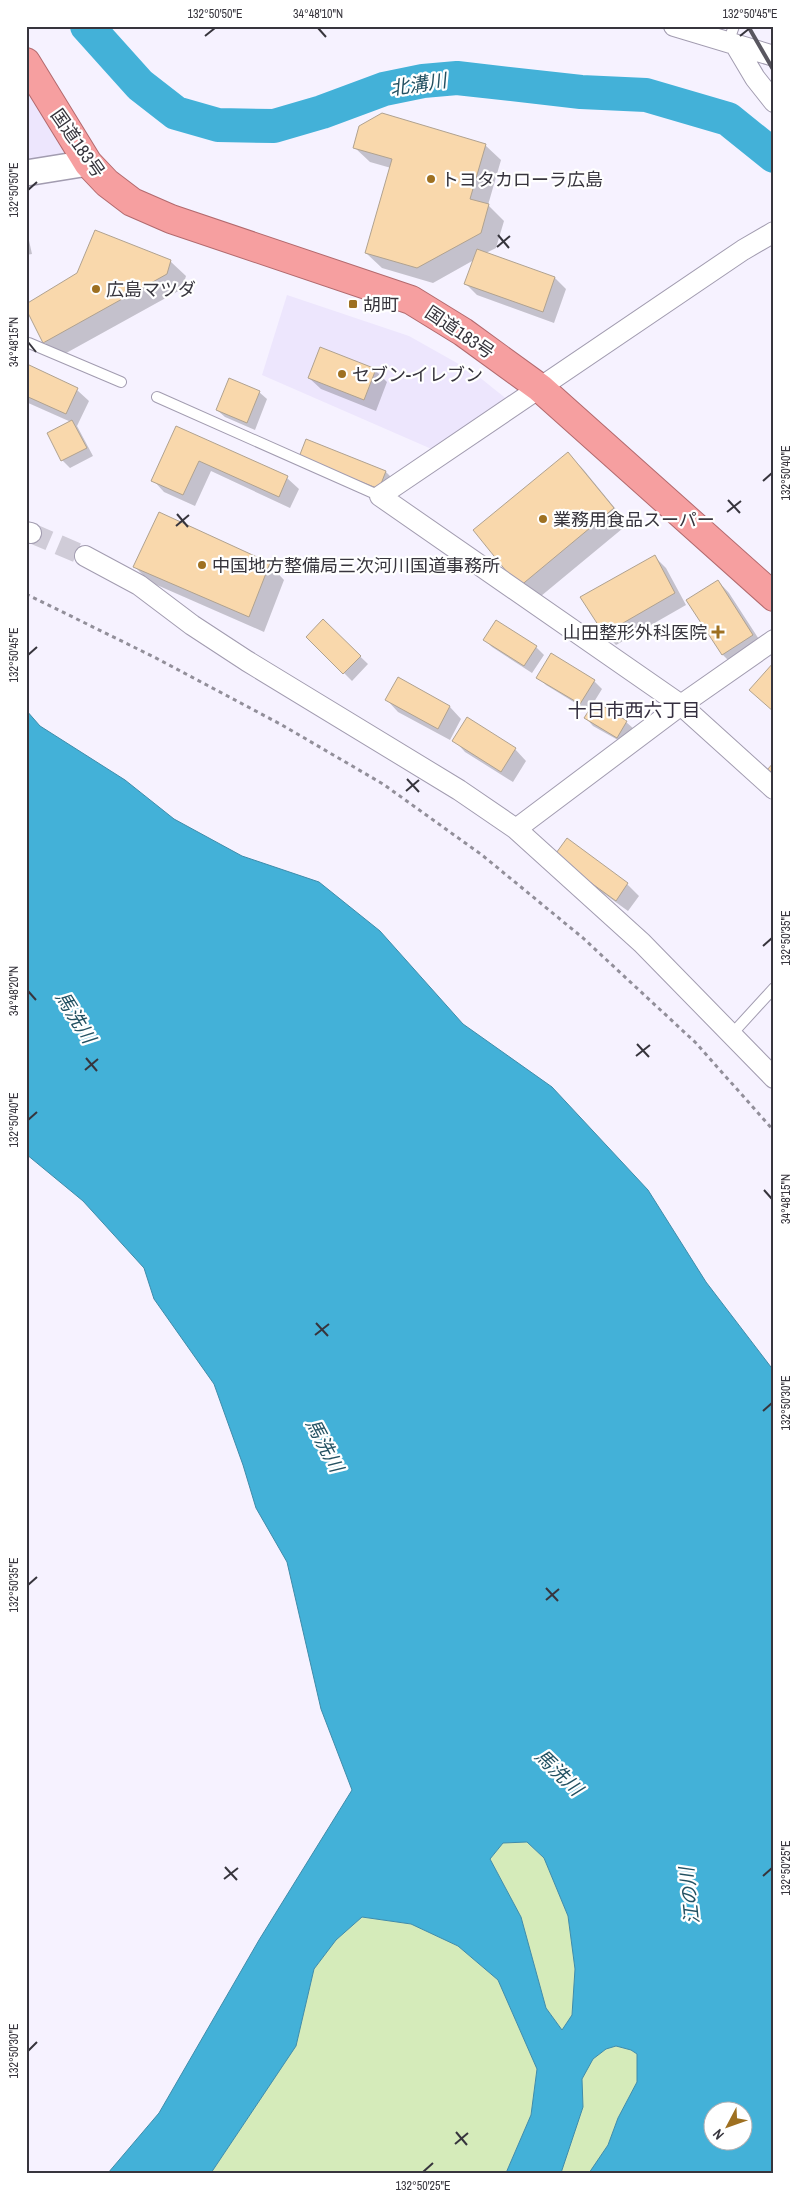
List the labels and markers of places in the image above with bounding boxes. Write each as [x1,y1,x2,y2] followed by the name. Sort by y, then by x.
[441,167,603,192] place label: トヨタカローラ広島
[425,173,437,185] marker: トヨタカローラ広島
[106,277,196,302] place label: 広島マツダ
[90,283,102,295] marker: 広島マツダ
[363,292,399,317] place label: 胡町
[347,298,359,310] marker: 胡町
[352,362,483,387] place label: セブン-イレブン
[336,368,348,380] marker: セブン-イレブン
[553,507,715,532] place label: 業務用食品スーパー
[537,513,549,525] marker: 業務用食品スーパー
[212,553,500,578] place label: 中国地方整備局三次河川国道事務所
[196,559,208,571] marker: 中国地方整備局三次河川国道事務所
[563,620,707,645] place label: 山田整形外科医院
[711,625,725,639] marker: 山田整形外科医院

